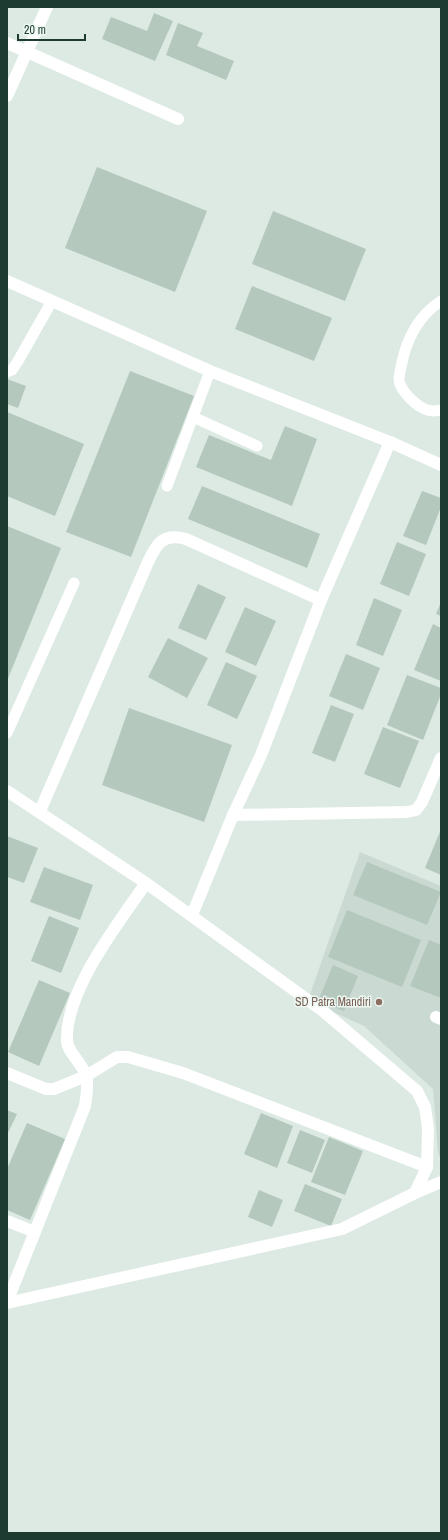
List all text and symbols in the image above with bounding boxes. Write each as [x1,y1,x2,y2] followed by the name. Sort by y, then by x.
[18,16,85,42] scale bar
[24,22,46,38] text: 20 m
[295,994,371,1010] place label: SD Patra Mandiri
[374,997,384,1007] marker: SD Patra Mandiri

